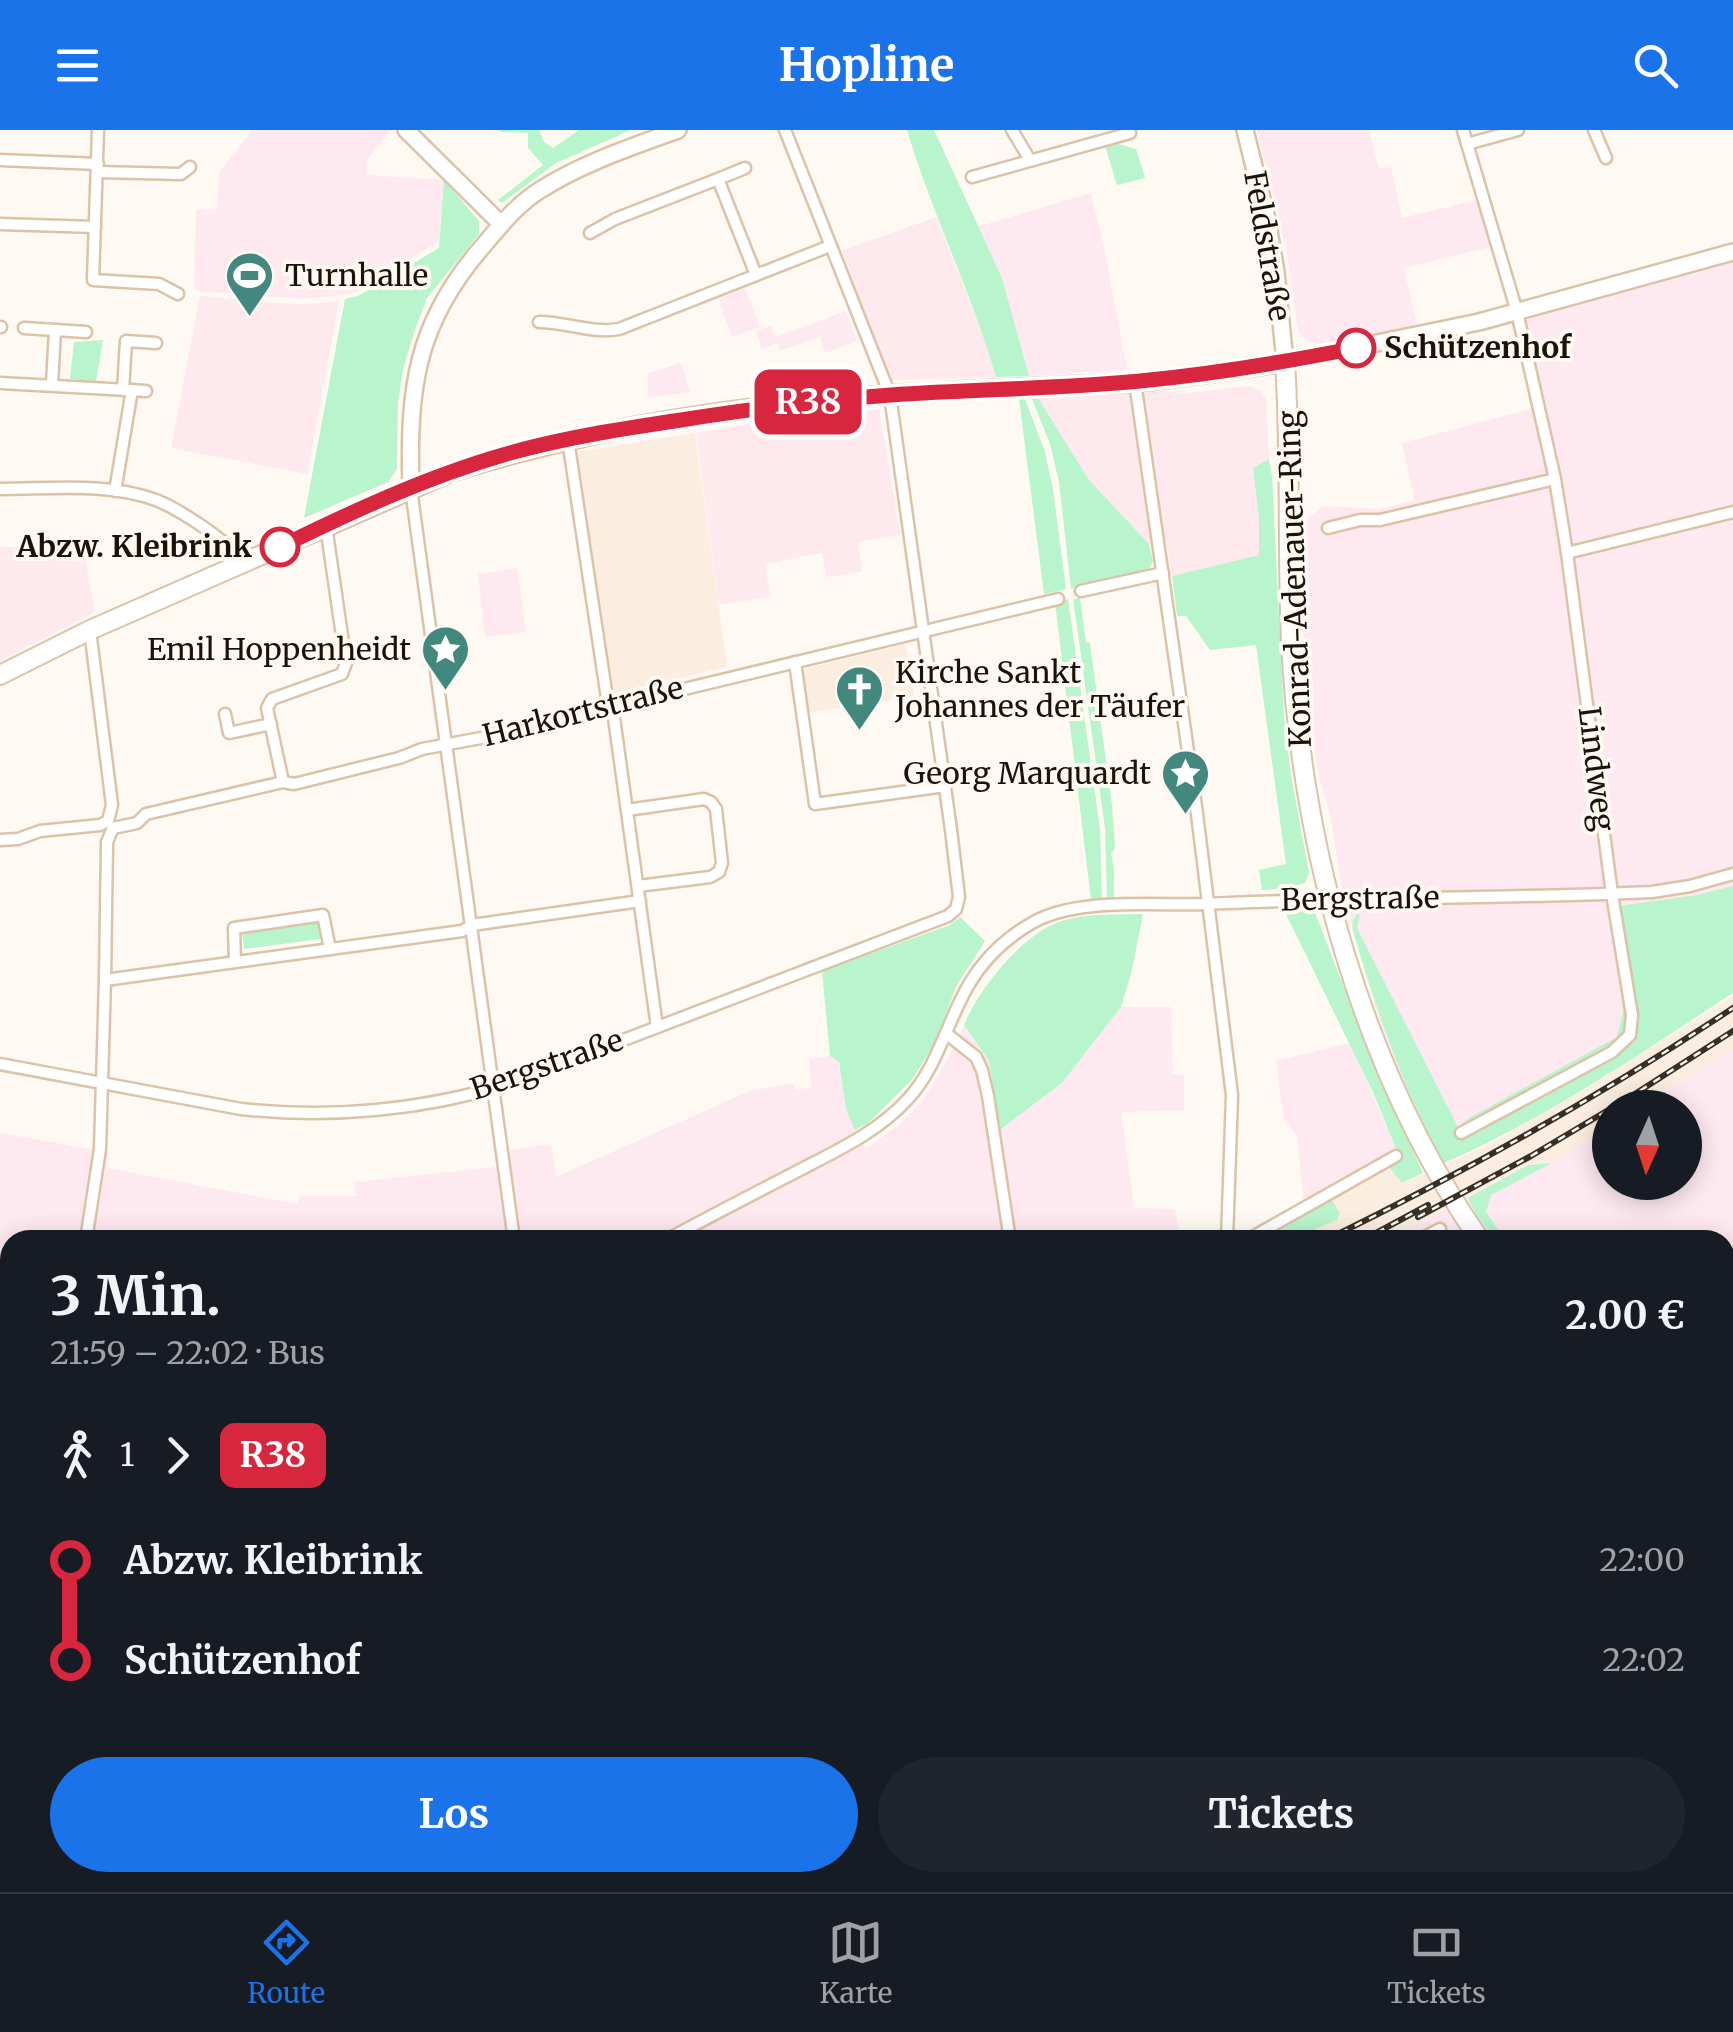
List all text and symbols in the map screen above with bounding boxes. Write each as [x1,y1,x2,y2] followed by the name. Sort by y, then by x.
[779,37,954,93] text: Hopline
[50,38,105,93] icon: menu
[1628,38,1683,93] icon: search
[1236,168,1300,324] street label: Feldstraße
[224,250,276,318] sports icon: Turnhalle
[285,256,428,294] place label: Turnhalle
[1384,328,1572,366] place label: Schützenhof
[1337,329,1375,367] marker: Schützenhof
[750,370,866,434] line badge: R38
[775,380,841,424] text: R38
[1269,410,1319,748] street label: Konrad-Adenauer-Ring
[15,527,253,565] place label: Abzw. Kleibrink
[261,528,299,566] marker: Abzw. Kleibrink
[420,624,472,692] place icon: Emil Hoppenheidt
[147,630,411,668] place label: Emil Hoppenheidt
[894,653,1185,725] place label: Kirche Sankt Johannes der Täufer
[834,664,886,732] church icon: Kirche Sankt Johannes der Täufer
[479,668,687,754] street label: Harkortstraße
[1571,704,1623,833] street label: Lindweg
[1160,748,1212,816] place icon: Georg Marquardt
[904,754,1151,792] place label: Georg Marquardt
[1280,878,1440,918] street label: Bergstraße
[465,1020,628,1108] street label: Bergstraße
[1592,1090,1702,1200] north arrow
[1592,1090,1702,1200] map controls
[50,1261,221,1330] text: 3 Min.
[1565,1292,1685,1339] text: 2.00 €
[50,1333,325,1373] text: 21:59 – 22:02 · Bus
[50,1428,105,1483] icon: walk
[150,1428,205,1483] icon: forward
[240,1433,306,1477] text: R38
[120,1435,135,1475] text: 1
[124,1537,422,1584] text: Abzw. Kleibrink
[1599,1540,1685,1580] text: 22:00
[124,1637,361,1684] text: Schützenhof
[1602,1640,1685,1680] text: 22:02
[50,1757,858,1872] button: Los
[878,1757,1685,1872] button: Tickets
[247,1915,325,2011] tab: Route
[820,1915,892,2011] tab: Karte
[1387,1915,1486,2011] tab: Tickets

